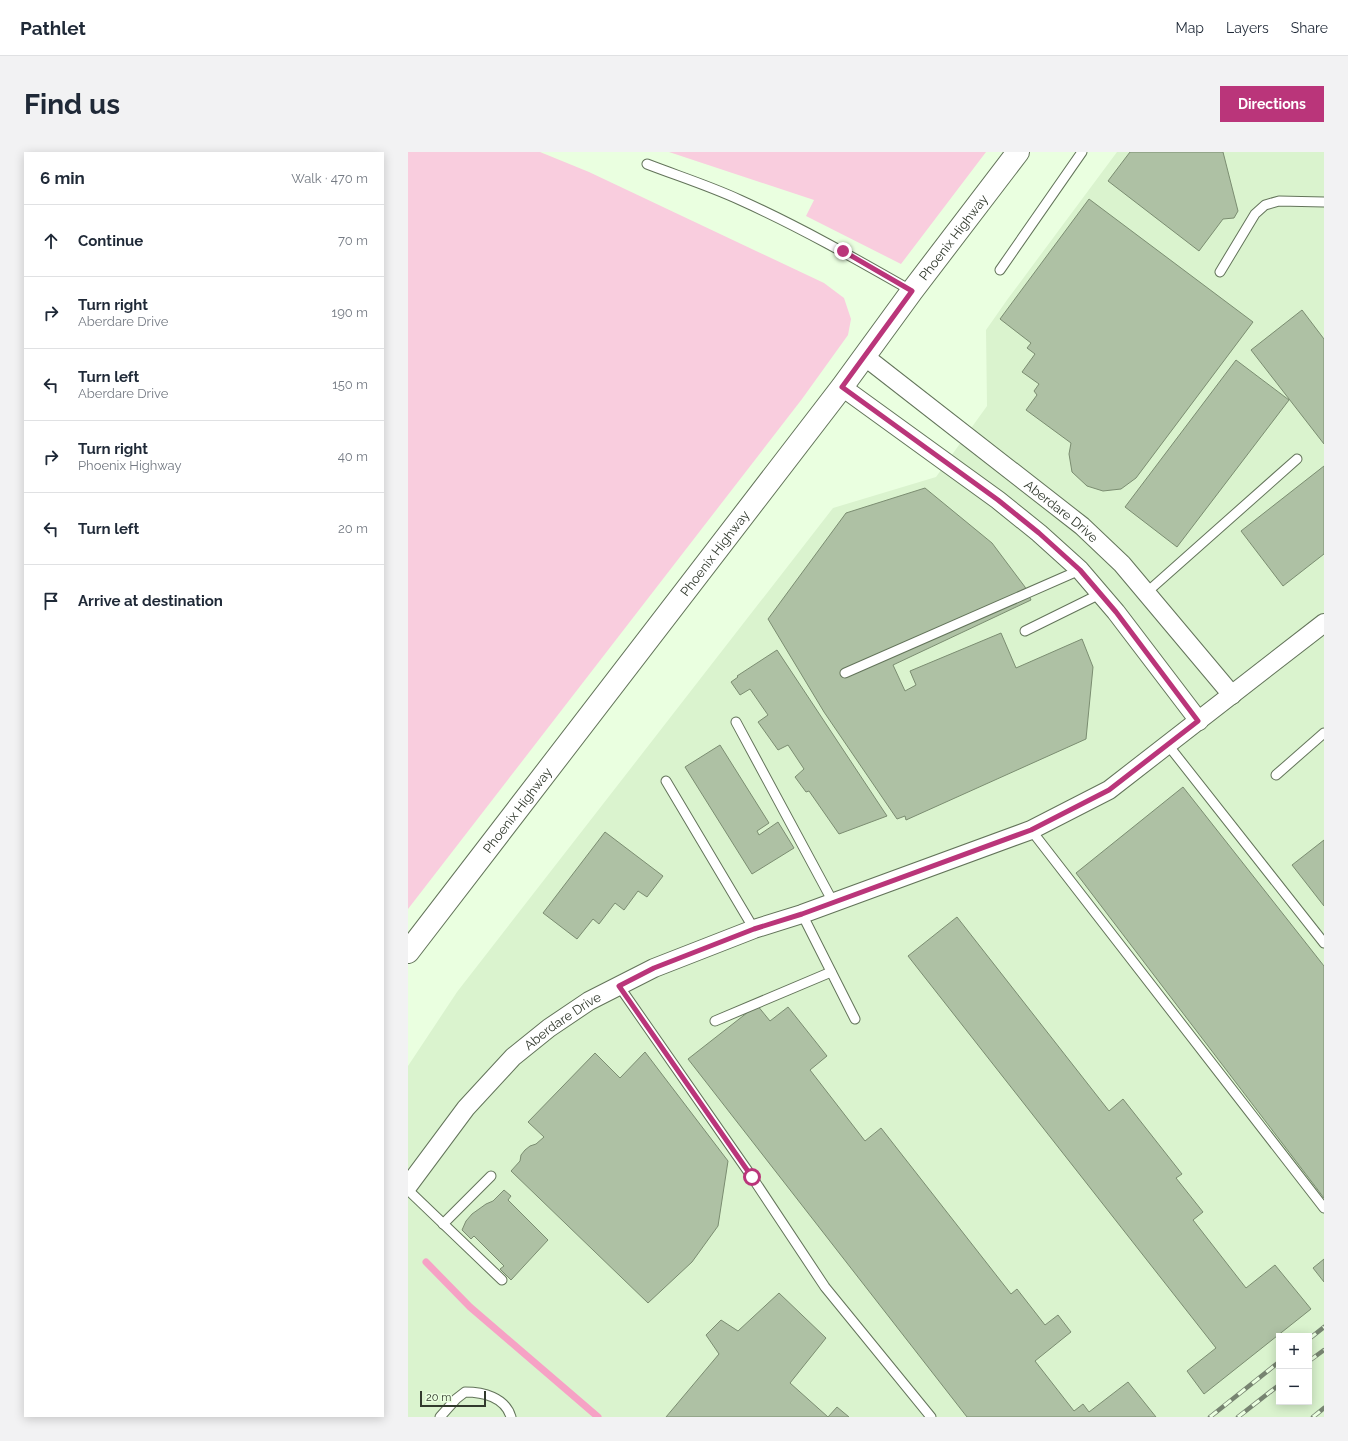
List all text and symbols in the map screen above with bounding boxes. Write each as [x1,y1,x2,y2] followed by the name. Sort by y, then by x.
[20,17,86,39] text: Pathlet
[1176,20,1204,36] text: Map
[1226,20,1269,36] text: Layers
[1291,20,1328,36] text: Share
[1220,86,1324,122] button: Directions
[24,88,120,121] text: Find us
[40,168,85,188] text: 6 min
[291,171,368,186] text: Walk · 470 m
[916,191,990,283] street label: Phoenix Highway
[40,230,62,252] icon: ahead
[78,232,143,250] text: Continue
[338,233,368,248] text: 70 m
[834,242,852,260] route end
[78,296,148,314] text: Turn right
[40,302,62,324] icon: right
[332,305,368,320] text: 190 m
[78,314,168,329] text: Aberdare Drive
[78,368,139,386] text: Turn left
[40,374,62,396] icon: left
[332,377,368,392] text: 150 m
[78,386,168,401] text: Aberdare Drive
[78,440,148,458] text: Turn right
[40,446,62,468] icon: right
[338,449,368,464] text: 40 m
[78,458,182,473] text: Phoenix Highway
[1022,477,1102,545] street label: Aberdare Drive
[677,507,752,599] street label: Phoenix Highway
[40,518,62,540] icon: left
[78,520,139,538] text: Turn left
[338,521,368,536] text: 20 m
[40,590,62,612] icon: arrive
[78,592,223,610] text: Arrive at destination
[480,764,555,856] street label: Phoenix Highway
[521,989,604,1053] street label: Aberdare Drive
[743,1168,761,1186] route start
[1276,1333,1312,1405] map controls
[1276,1333,1312,1369] button: +
[1276,1369,1312,1405] button: −
[420,1389,486,1408] scale bar
[426,1391,451,1404] text: 20 m

